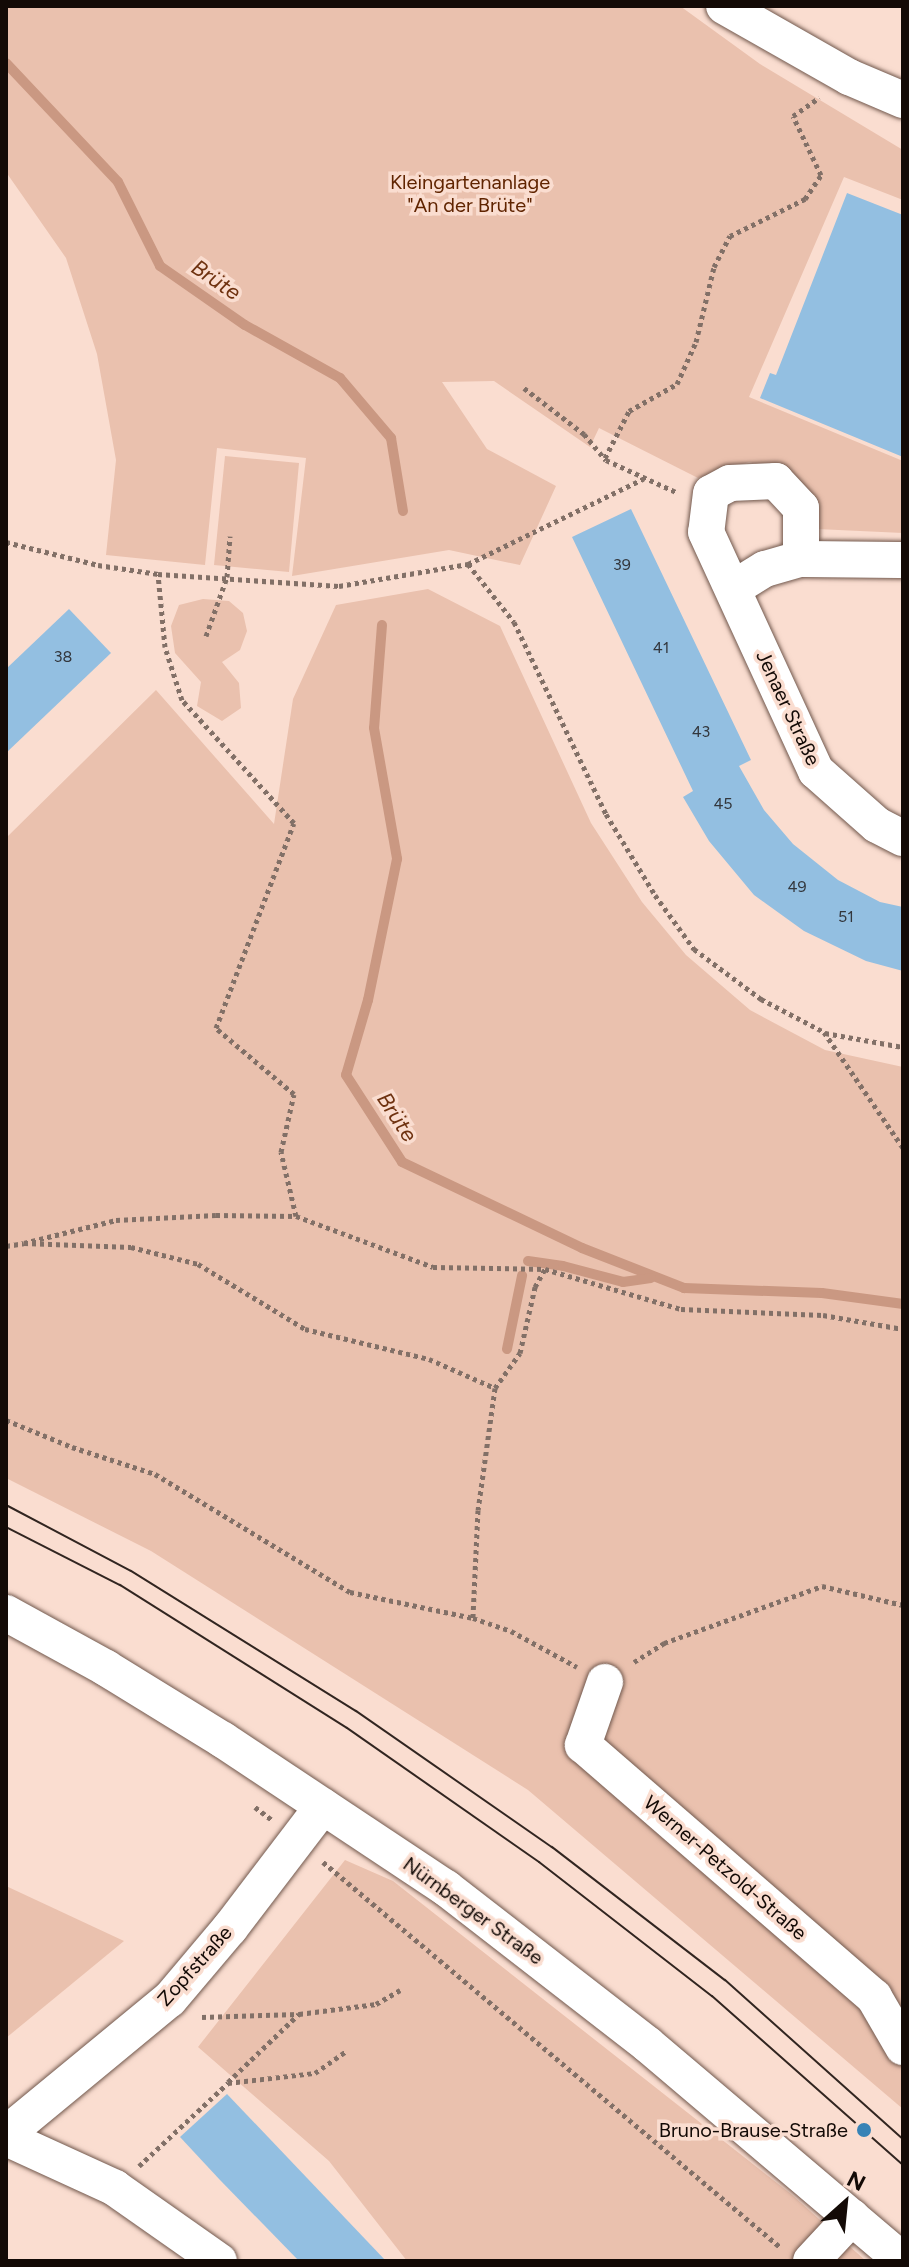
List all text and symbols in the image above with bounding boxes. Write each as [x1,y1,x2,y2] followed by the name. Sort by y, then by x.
[390,170,550,217] park label: Kleingartenanlage "An der Brüte"
[186,254,246,306] water label: Brüte
[613,555,631,575] house number: 39
[653,638,669,658] house number: 41
[54,647,72,667] house number: 38
[751,647,825,769] street label: Jenaer Straße
[692,722,710,742] house number: 43
[713,794,733,814] house number: 45
[788,877,806,897] house number: 49
[838,907,854,927] house number: 51
[371,1087,423,1147] water label: Brüte
[639,1791,811,1945] street label: Werner-Petzold-Straße
[398,1852,548,1970] street label: Nürnberger Straße
[153,1921,237,2011] street label: Zopfstraße
[659,2118,848,2142] place label: Bruno-Brause-Straße
[855,2121,873,2139] marker: Bruno-Brause-Straße
[805,2163,885,2243] north arrow
[842,2165,870,2197] text: N

